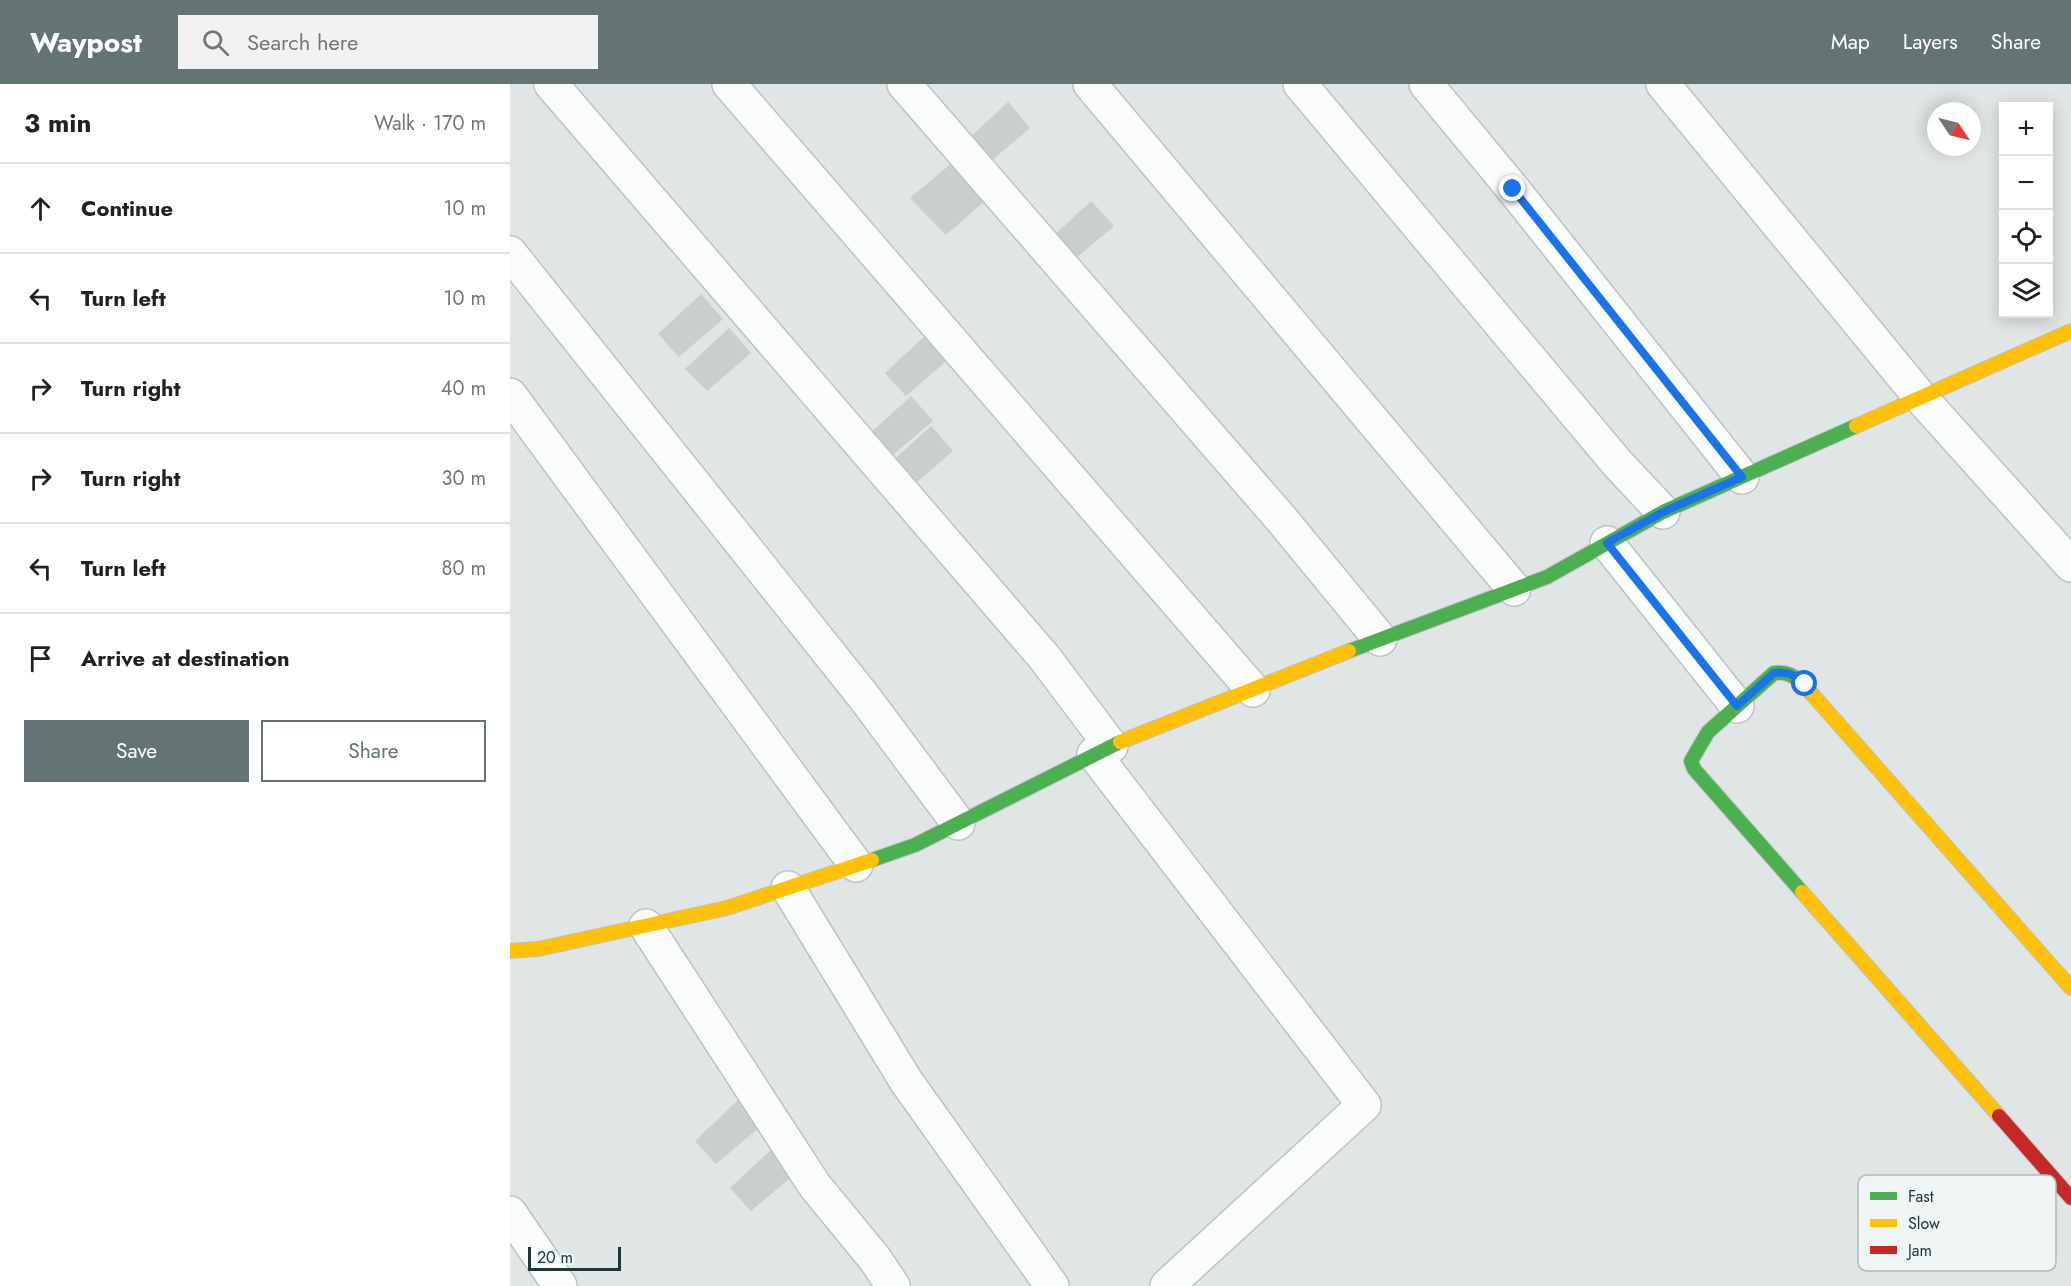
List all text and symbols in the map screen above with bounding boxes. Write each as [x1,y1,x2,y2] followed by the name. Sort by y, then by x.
[178,15,598,69] search box
[30,22,142,63] text: Waypost
[199,26,232,59] icon: search
[247,26,358,58] text: Search here
[1831,27,1870,57] text: Map
[1903,27,1958,57] text: Layers
[1991,27,2041,57] text: Share
[1927,102,1981,156] north arrow
[1999,102,2053,318] map controls
[1999,102,2053,156] button: +
[24,104,91,142] text: 3 min
[374,109,486,138] text: Walk · 170 m
[1999,156,2053,210] button: −
[1499,175,1525,201] route end
[24,192,57,225] icon: ahead
[81,192,173,224] text: Continue
[443,194,486,223] text: 10 m
[1999,210,2053,264] button: locate
[1999,264,2053,318] button: layers
[24,282,57,315] icon: left
[81,282,166,314] text: Turn left
[443,284,486,313] text: 10 m
[24,372,57,405] icon: right
[81,372,181,404] text: Turn right
[441,374,486,403] text: 40 m
[24,462,57,495] icon: right
[81,462,181,494] text: Turn right
[441,464,486,493] text: 30 m
[24,552,57,585] icon: left
[81,552,166,584] text: Turn left
[441,554,486,583] text: 80 m
[24,642,57,675] icon: arrive
[81,642,290,674] text: Arrive at destination
[1791,670,1817,696] route start
[24,720,249,782] button: Save
[261,720,486,782] button: Share
[1858,1175,2056,1271] legend
[1908,1185,1934,1208] text: Fast
[1908,1212,1940,1235] text: Slow
[1906,1239,1932,1262] text: Jam
[528,1244,621,1272] scale bar
[537,1246,573,1269] text: 20 m

